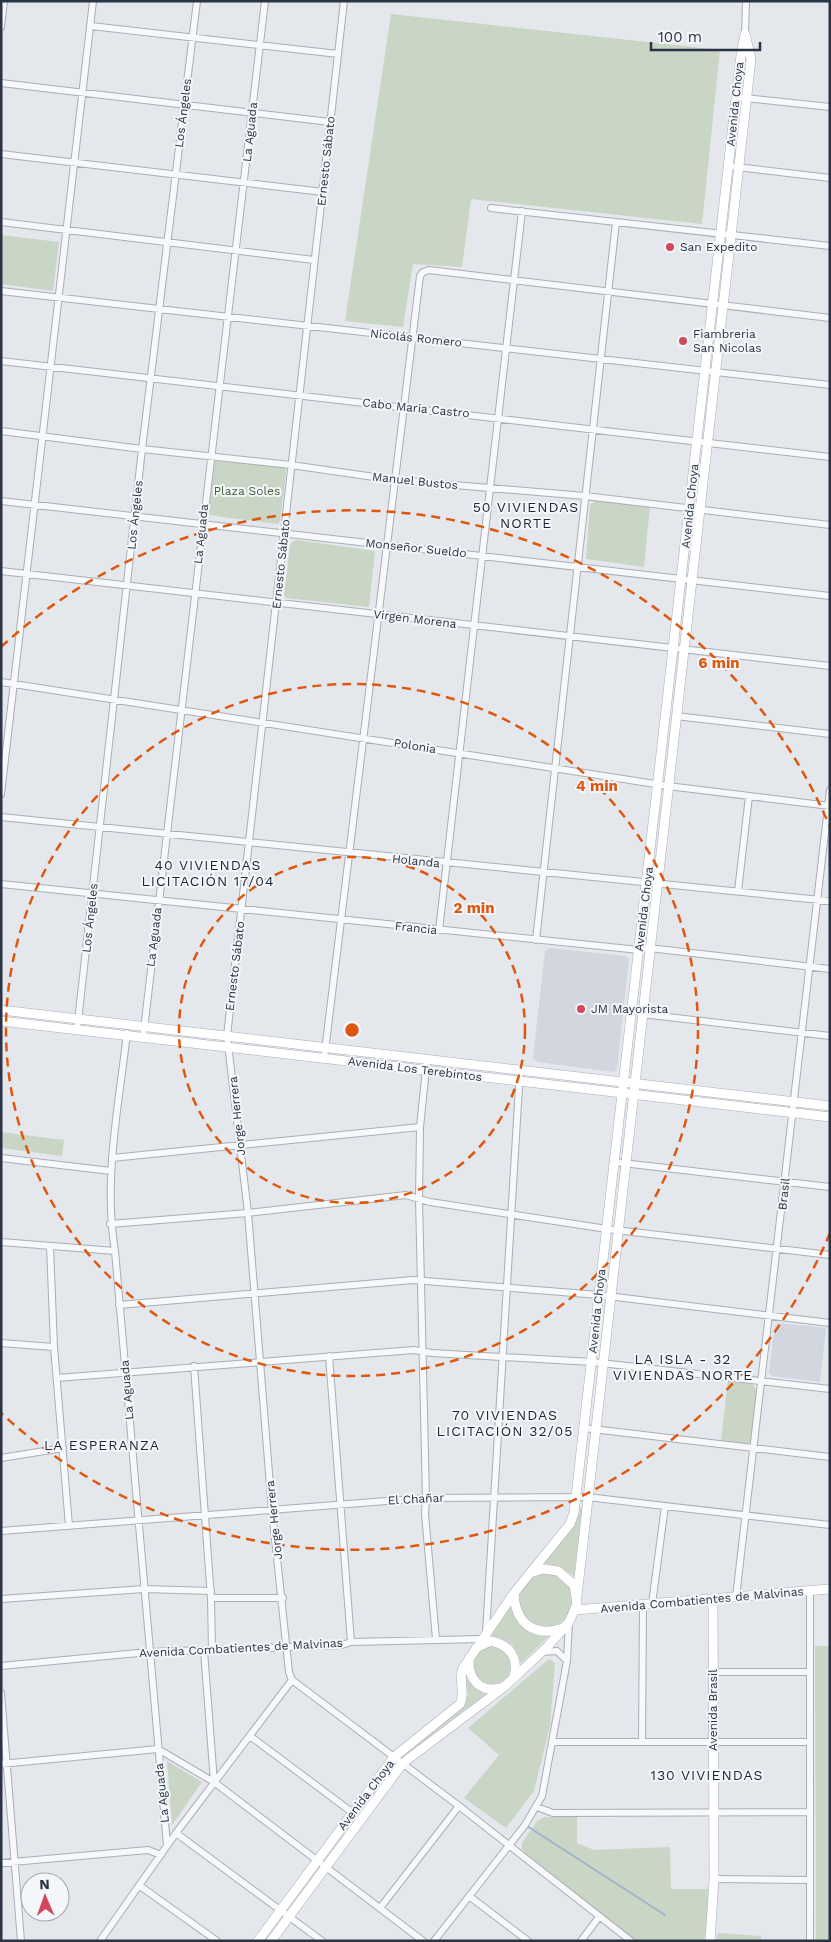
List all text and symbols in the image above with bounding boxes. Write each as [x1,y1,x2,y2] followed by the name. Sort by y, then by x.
[651,20,760,52] scale bar
[658,28,702,46] text: 100 m
[724,61,746,147] street label: Avenida Choya
[172,78,194,148] street label: Los Ángeles
[240,101,260,163] street label: La Aguada
[314,115,338,207] street label: Ernesto Sábato
[680,240,757,254] place label: San Expedito
[664,241,676,253] marker: San Expedito
[369,326,463,350] street label: Nicolás Romero
[693,327,762,355] place label: Fiambreria San Nicolas
[677,335,689,347] marker: Fiambreria San Nicolas
[362,395,470,421] street label: Cabo Maria Castro
[679,463,701,549] street label: Avenida Choya
[371,470,459,492] street label: Manuel Bustos
[124,480,146,550] street label: Los Ángeles
[214,484,280,498] park label: Plaza Soles
[473,499,579,531] district label: 50 VIVIENDAS NORTE
[191,503,211,565] street label: La Aguada
[269,518,293,610] street label: Ernesto Sábato
[365,536,467,560] street label: Monseñor Sueldo
[373,607,458,631] street label: Virgen Morena
[698,654,740,672] text: 6 min
[393,736,437,756] street label: Polonia
[576,777,618,795] text: 4 min
[391,852,441,870] street label: Holanda
[141,857,275,889] district label: 40 VIVIENDAS LICITACIÓN 17/04
[632,866,656,952] street label: Avenida Choya
[79,883,101,953] street label: Los Ángeles
[453,899,495,917] text: 2 min
[143,906,165,968] street label: La Aguada
[394,919,438,937] street label: Francia
[223,920,247,1012] street label: Ernesto Sábato
[591,1002,669,1016] place label: JM Mayorista
[575,1003,587,1015] marker: JM Mayorista
[343,1021,361,1039] centre of rings
[347,1054,483,1084] street label: Avenida Los Terebintos
[226,1075,248,1156] street label: Jorge Herrera
[775,1177,793,1211] street label: Brasil
[586,1268,608,1354] street label: Avenida Choya
[613,1351,753,1383] district label: LA ISLA - 32 VIVIENDAS NORTE
[117,1359,137,1421] street label: La Aguada
[437,1407,573,1439] district label: 70 VIVIENDAS LICITACIÓN 32/05
[44,1437,160,1453] district label: LA ESPERANZA
[263,1479,285,1560] street label: Jorge Herrera
[387,1491,445,1507] street label: El Chañar
[600,1584,804,1616] street label: Avenida Combatientes de Malvinas
[139,1636,343,1660] street label: Avenida Combatientes de Malvinas
[706,1669,720,1751] street label: Avenida Brasil
[335,1757,397,1833] street label: Avenida Choya
[152,1762,172,1824] street label: La Aguada
[650,1767,764,1783] district label: 130 VIVIENDAS
[20,1872,70,1922] north arrow
[39,1876,50,1892] text: N

